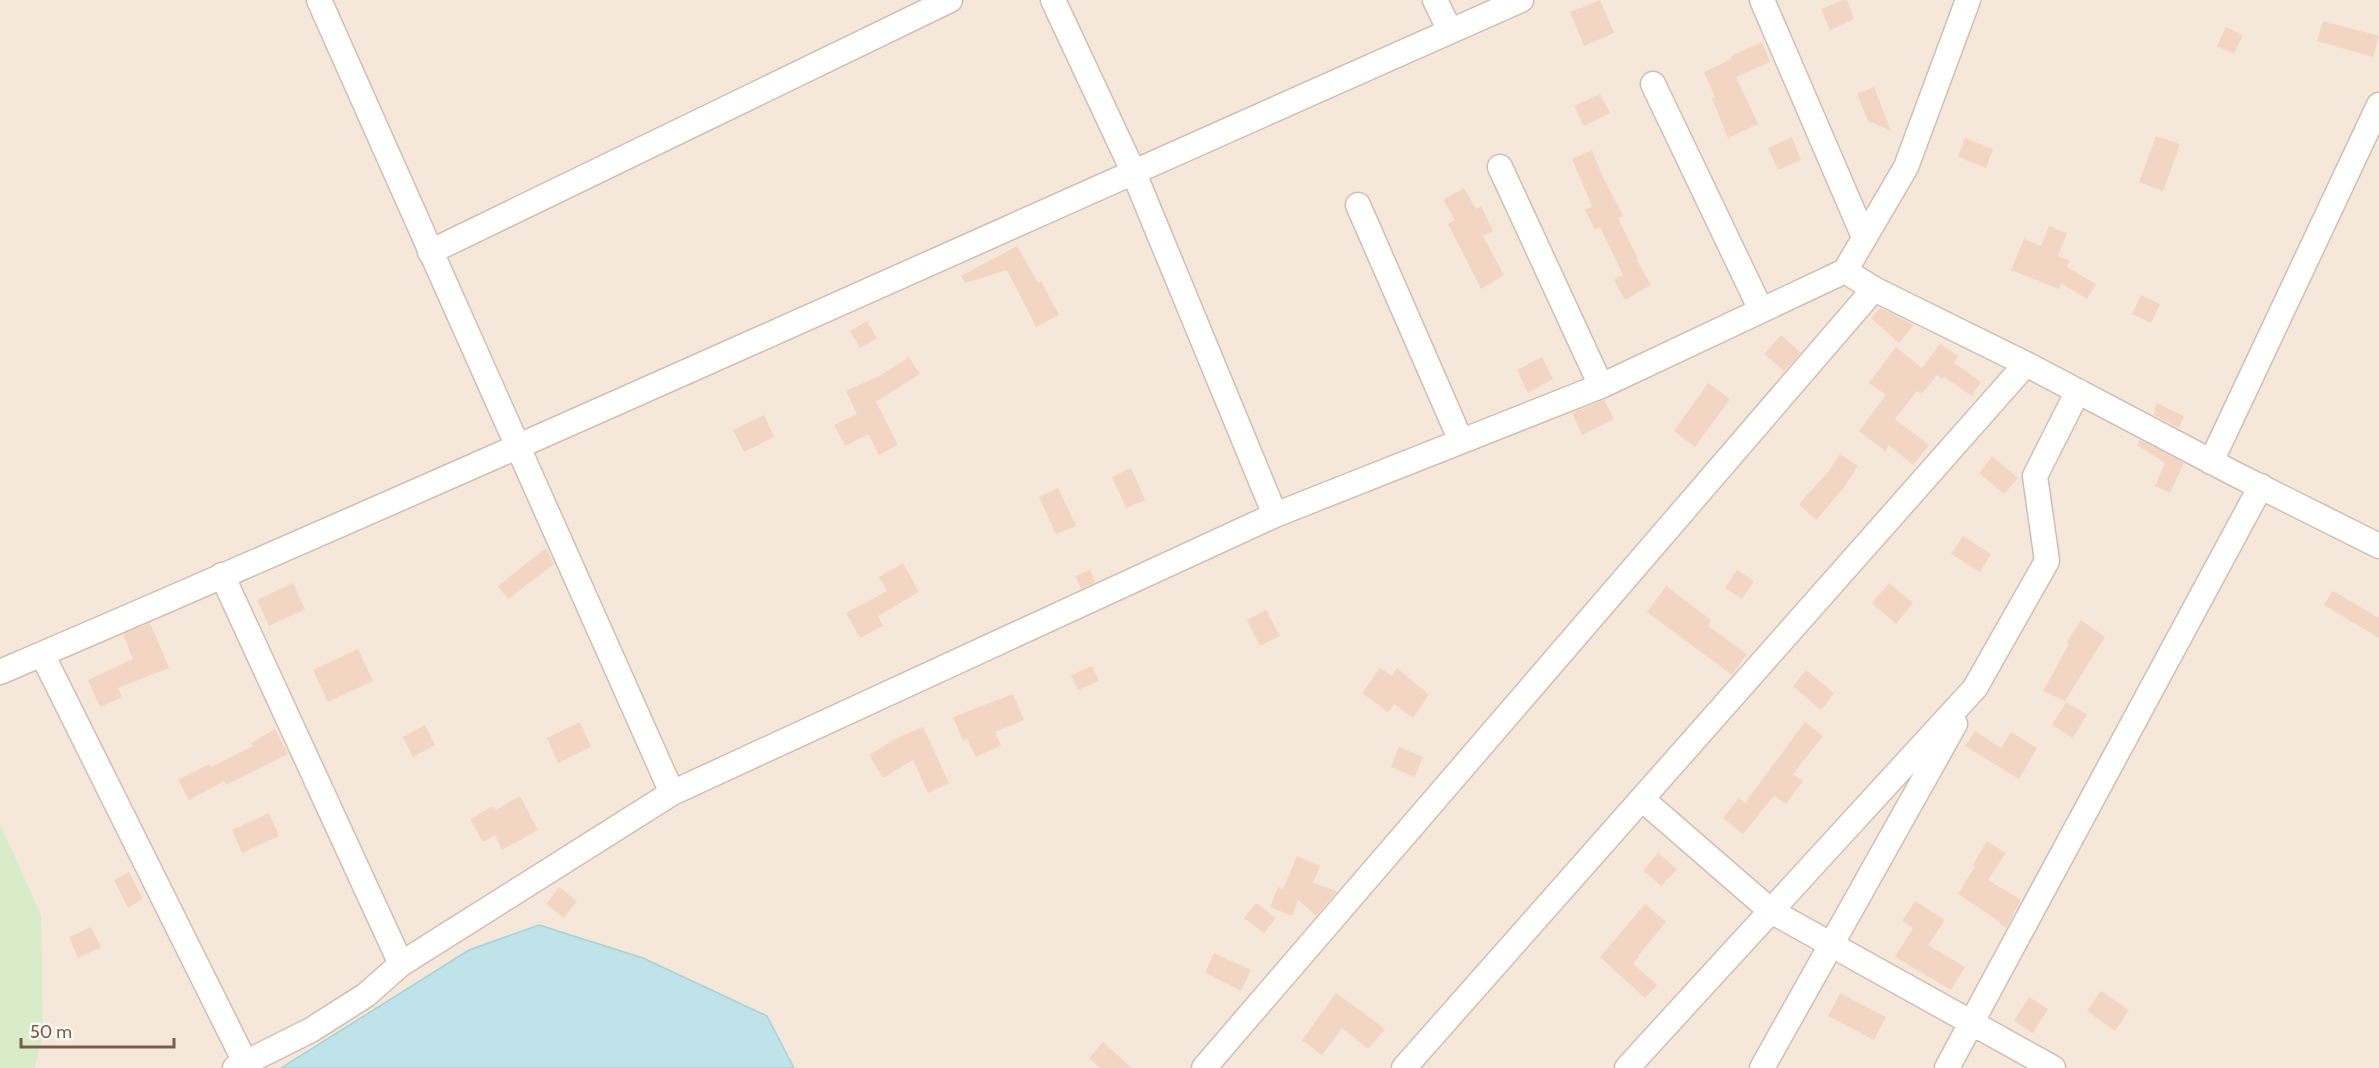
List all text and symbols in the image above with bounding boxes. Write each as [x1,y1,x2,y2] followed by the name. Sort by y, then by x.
[21,1011,174,1049] scale bar
[30,1021,72,1043] text: 50 m

